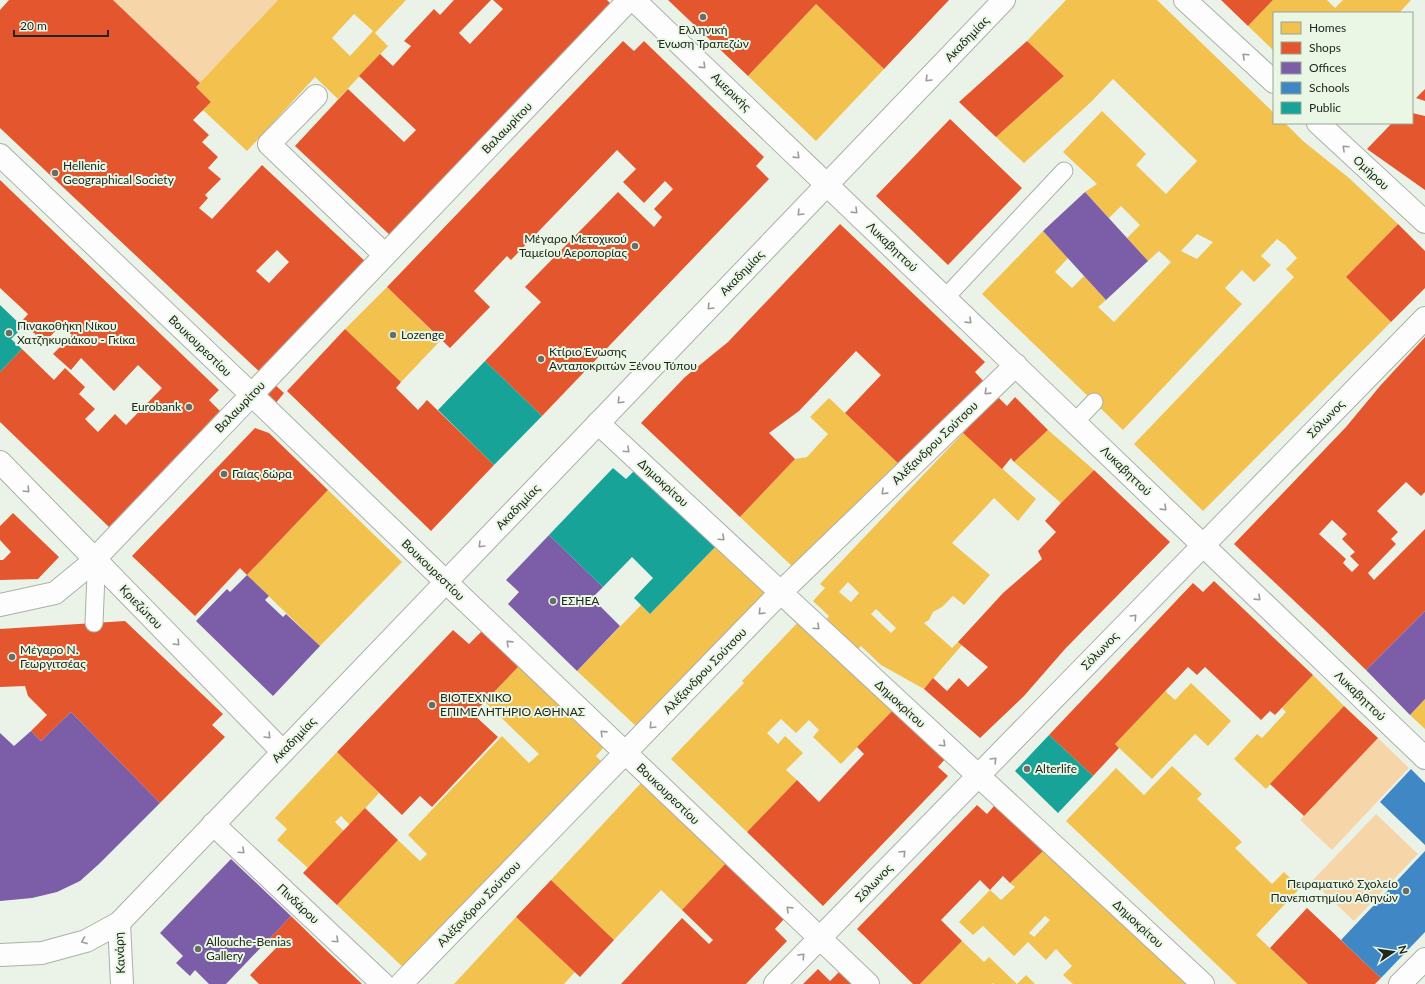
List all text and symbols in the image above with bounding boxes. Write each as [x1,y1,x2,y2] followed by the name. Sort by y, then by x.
[14,12,108,38] scale bar
[698,12,708,22] marker: Ελληνική Ένωση Τραπεζών
[941,12,992,65] street label: Ακαδημίας
[1273,12,1413,124] legend
[20,18,47,33] text: 20 m
[1309,20,1346,35] text: Homes
[657,22,749,51] place label: Ελληνική Ένωση Τραπεζών
[1309,40,1341,55] text: Shops
[1243,54,1250,61] one-way arrow
[1309,60,1346,75] text: Offices
[698,61,706,68] one-way arrow
[708,69,755,114] street label: Αμερικής
[926,74,933,82] one-way arrow
[1309,80,1350,95] text: Schools
[478,99,535,157] street label: Βαλαωρίτου
[1309,100,1341,115] text: Public
[1342,146,1350,153] one-way arrow
[792,151,800,159] one-way arrow
[1350,152,1392,193] street label: Ομήρου
[63,158,175,187] place label: Hellenic Geographical Society
[50,168,60,178] marker: Hellenic Geographical Society
[850,207,858,214] one-way arrow
[797,208,805,216] one-way arrow
[864,219,921,275] street label: Λυκαβηττού
[519,231,627,260] place label: Μέγαρο Μετοχικού Ταμείου Αεροπορίας
[630,241,640,251] marker: Μέγαρο Μετοχικού Ταμείου Αεροπορίας
[716,246,767,299] street label: Ακαδημίας
[707,302,715,310] one-way arrow
[166,312,235,379] street label: Βουκουρεστίου
[964,316,972,324] one-way arrow
[17,318,136,347] place label: Πινακοθήκη Νίκου Χατζηκυριάκου - Γκίκα
[401,327,444,342] place label: Lozenge
[4,328,14,338] marker: Πινακοθήκη Νίκου Χατζηκυριάκου - Γκίκα
[388,330,398,340] marker: Lozenge
[549,344,697,373] place label: Κτίριο Ένωσης Ανταποκριτών Ξένου Τύπου
[536,354,546,364] marker: Κτίριο Ένωσης Ανταποκριτών Ξένου Τύπου
[211,378,268,436] street label: Βαλαωρίτου
[984,387,992,395] one-way arrow
[618,396,625,403] one-way arrow
[1304,396,1348,441] street label: Σόλωνος
[888,398,981,488] street label: Αλέξανδρου Σούτσου
[131,399,182,414] place label: Eurobank
[184,402,194,412] marker: Eurobank
[1098,443,1155,499] street label: Λυκαβηττού
[622,445,630,453] one-way arrow
[635,455,692,510] street label: Δημοκρίτου
[232,466,293,481] place label: Γαίας δώρα
[219,469,229,479] marker: Γαίας δώρα
[492,480,543,533] street label: Ακαδημίας
[22,485,30,493] one-way arrow
[881,487,889,495] one-way arrow
[1159,503,1167,510] one-way arrow
[717,534,725,541] one-way arrow
[399,536,468,603] street label: Βουκουρεστίου
[478,540,486,548] one-way arrow
[117,581,166,632] street label: Κριεζώτου
[561,593,600,608] place label: ΕΣΗΕΑ
[1253,593,1261,601] one-way arrow
[548,596,558,606] marker: ΕΣΗΕΑ
[759,608,766,615] one-way arrow
[1129,614,1136,622] one-way arrow
[812,622,820,630] one-way arrow
[660,624,750,717] street label: Αλέξανδρου Σούτσου
[1078,628,1122,673] street label: Σόλωνος
[172,638,179,646] one-way arrow
[506,640,514,648] one-way arrow
[20,642,86,671] place label: Μέγαρο Ν. Γεωργιτσέας
[7,652,17,662] marker: Μέγαρο Ν. Γεωργιτσέας
[1332,668,1389,724] street label: Λυκαβηττού
[872,676,929,731] street label: Δημοκρίτου
[440,690,585,719] place label: ΒΙΟΤΕΧΝΙΚΟ ΕΠΙΜΕΛΗΤΗΡΙΟ ΑΘΗΝΑΣ
[427,700,437,710] marker: ΒΙΟΤΕΧΝΙΚΟ ΕΠΙΜΕΛΗΤΗΡΙΟ ΑΘΗΝΑΣ
[268,713,319,766] street label: Ακαδημίας
[649,722,656,729] one-way arrow
[600,730,608,737] one-way arrow
[263,731,270,739] one-way arrow
[938,739,946,746] one-way arrow
[989,757,997,765] one-way arrow
[634,760,703,827] street label: Βουκουρεστίου
[1035,761,1077,776] place label: Alterlife
[1022,764,1032,774] marker: Alterlife
[237,846,245,854] one-way arrow
[898,850,906,858] one-way arrow
[434,857,524,950] street label: Αλέξανδρου Σούτσου
[852,860,896,905] street label: Σόλωνος
[1270,876,1398,905] place label: Πειραματικό Σχολείο Πανεπιστημίου Αθηνών
[274,880,322,927] street label: Πινδάρου
[1401,886,1411,896] marker: Πειραματικό Σχολείο Πανεπιστημίου Αθηνών
[1110,896,1167,951] street label: Δημοκρίτου
[786,906,794,914] one-way arrow
[111,932,128,974] street label: Κανάρη
[1373,932,1413,972] north arrow
[206,934,291,963] place label: Allouche-Benias Gallery
[332,935,339,942] one-way arrow
[81,936,88,944] one-way arrow
[193,944,203,954] marker: Allouche-Benias Gallery
[1396,944,1411,955] text: N
[798,953,805,961] one-way arrow

